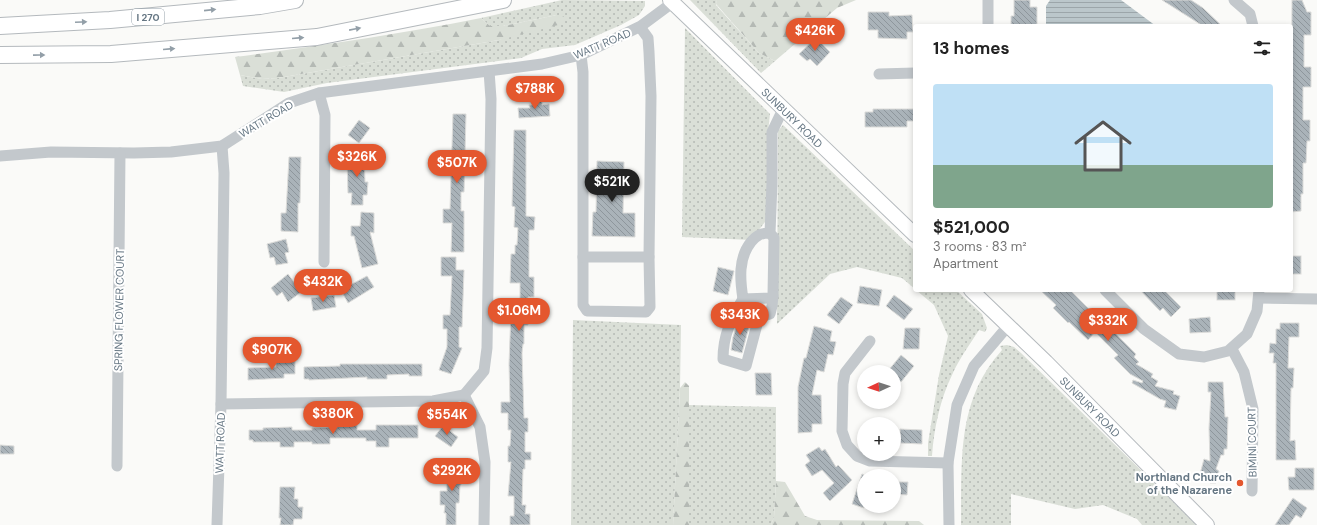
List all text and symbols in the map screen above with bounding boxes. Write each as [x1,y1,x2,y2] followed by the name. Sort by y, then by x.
[204,7,216,14] one-way arrow
[132,9,164,25] road number: I 270
[787,18,843,52] pin: $426K
[75,19,88,25] one-way arrow
[795,22,835,39] text: $426K
[571,25,633,62] street label: WATT ROAD
[349,26,361,32] one-way arrow
[292,35,304,41] one-way arrow
[933,37,1010,59] text: 13 homes
[1251,37,1273,59] icon: filters
[163,46,175,53] one-way arrow
[33,52,46,58] one-way arrow
[507,76,563,110] pin: $788K
[515,80,555,97] text: $788K
[758,85,826,151] street label: SUNBURY ROAD
[236,97,296,141] street label: WATT ROAD
[1067,110,1139,182] icon: home
[329,144,385,178] pin: $326K
[337,148,377,165] text: $326K
[429,150,485,184] pin: $507K
[437,154,477,171] text: $507K
[584,169,640,203] pin: $521K
[594,173,630,190] text: $521K
[933,216,1010,238] text: $521,000
[933,238,1027,255] text: 3 rooms · 83 m²
[111,249,127,371] street label: SPRING FLOWER COURT
[933,255,998,272] text: Apartment
[295,269,351,303] pin: $432K
[303,273,343,290] text: $432K
[486,298,552,332] pin: $1.06M
[497,302,541,319] text: $1.06M
[712,302,768,336] pin: $343K
[720,306,760,323] text: $343K
[1080,308,1136,342] pin: $332K
[1088,312,1128,329] text: $332K
[244,337,300,371] pin: $907K
[252,341,292,358] text: $907K
[857,365,901,409] north arrow
[857,365,901,513] map controls
[1057,374,1124,441] street label: SUNBURY ROAD
[305,401,361,435] pin: $380K
[419,402,475,436] pin: $554K
[312,405,354,422] text: $380K
[427,406,467,423] text: $554K
[1244,407,1260,477] street label: BIMINI COURT
[212,412,228,474] street label: WATT ROAD
[857,417,901,461] button: +
[424,458,480,492] pin: $292K
[432,462,472,479] text: $292K
[857,469,901,513] button: −
[1136,470,1232,497] place label: Northland Church of the Nazarene
[1235,478,1245,488] marker: Northland Church of the Nazarene

